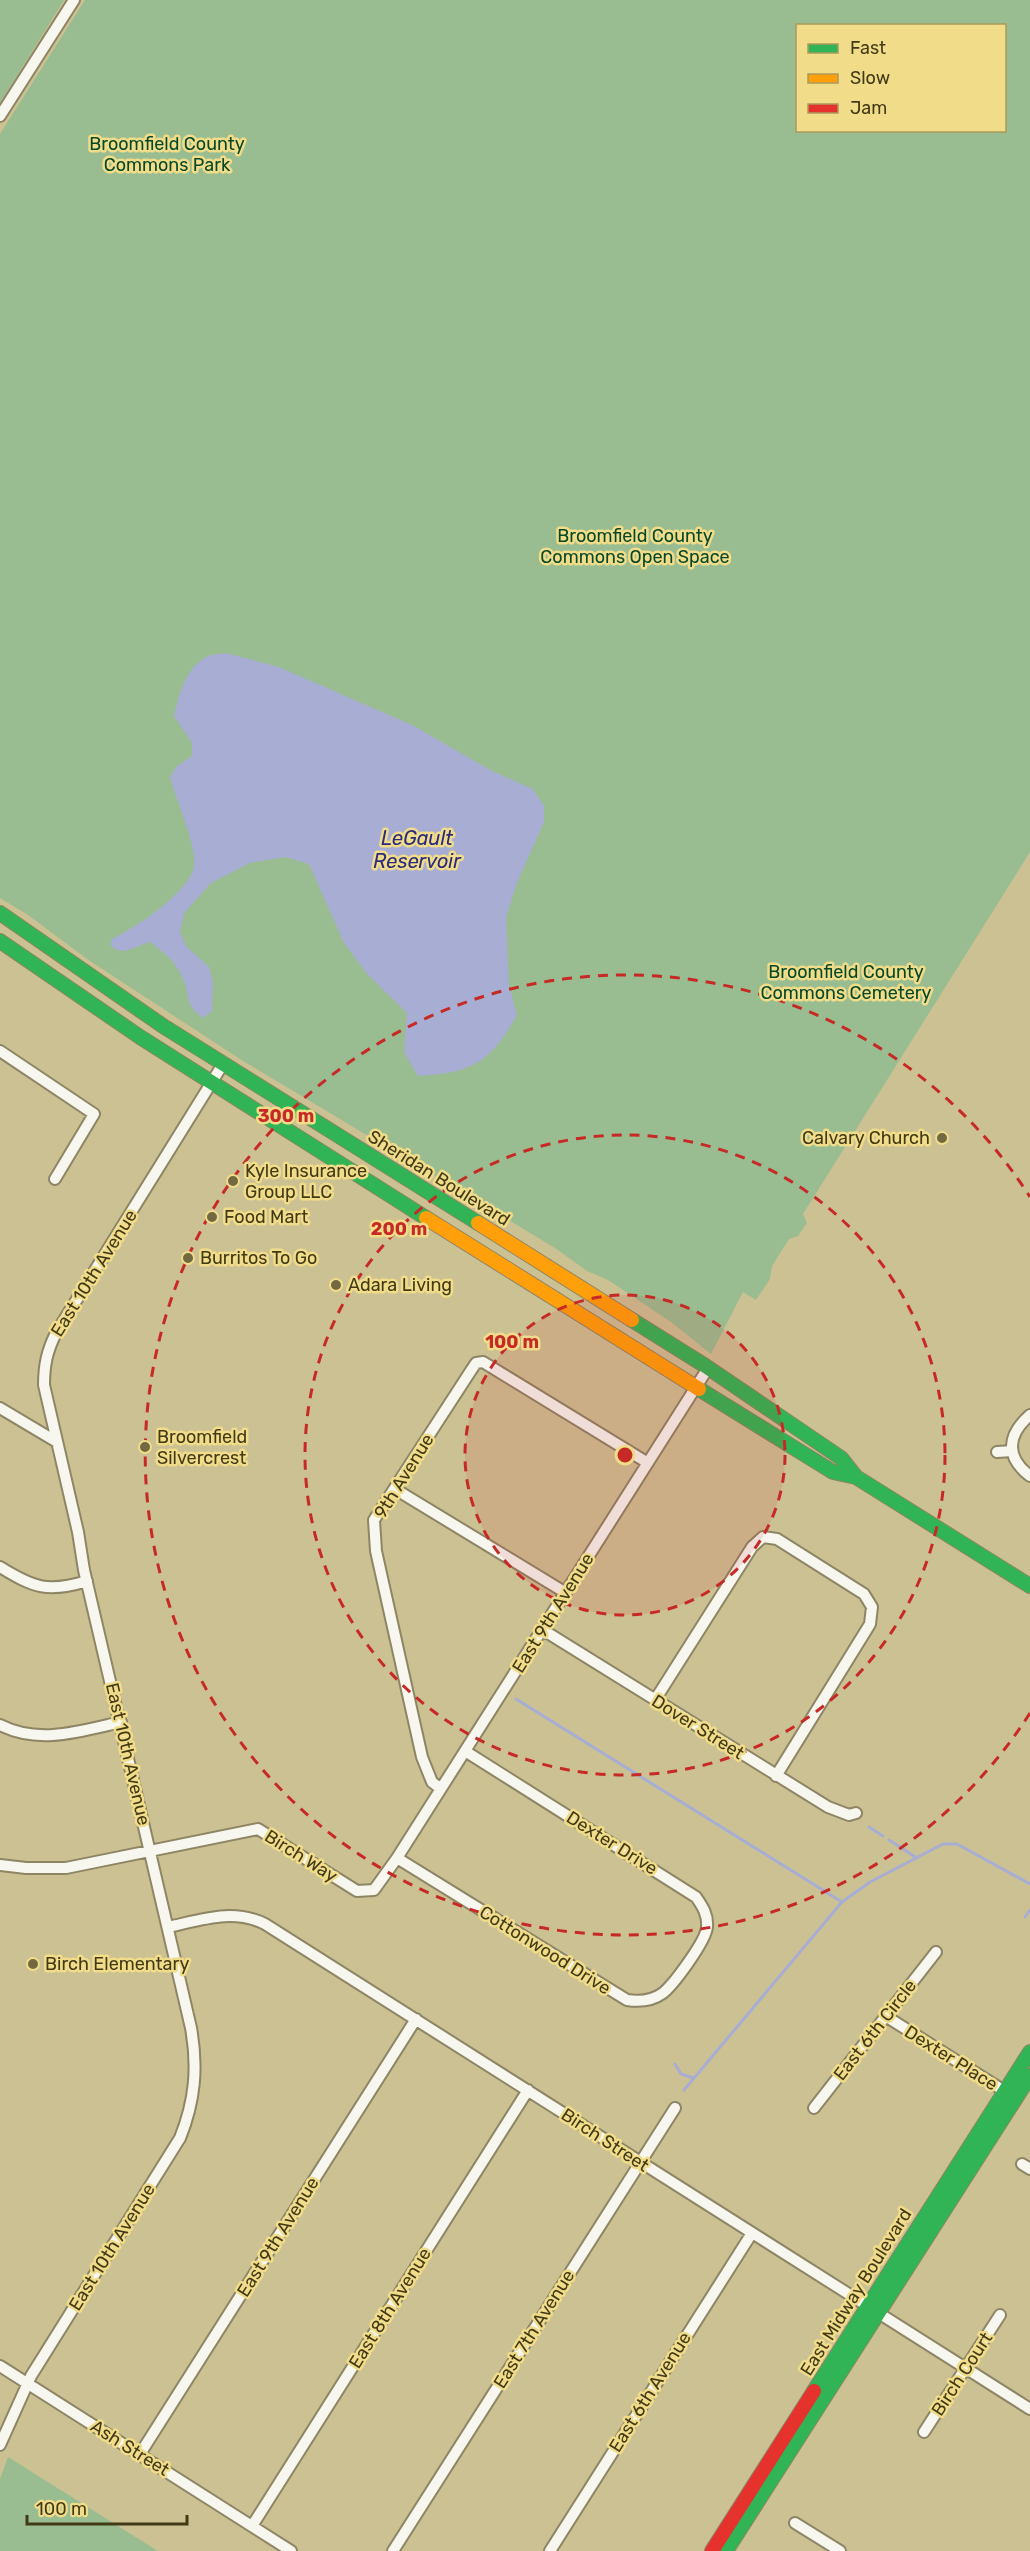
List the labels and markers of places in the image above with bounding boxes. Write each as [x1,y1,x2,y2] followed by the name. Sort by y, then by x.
[802,1127,930,1149] place label: Calvary Church
[935,1131,949,1145] marker: Calvary Church
[245,1160,367,1203] place label: Kyle Insurance Group LLC
[226,1174,240,1188] marker: Kyle Insurance Group LLC
[224,1206,308,1228] place label: Food Mart
[205,1210,219,1224] marker: Food Mart
[200,1247,317,1269] place label: Burritos To Go
[181,1251,195,1265] marker: Burritos To Go
[348,1274,452,1296] place label: Adara Living
[329,1278,343,1292] marker: Adara Living
[157,1426,247,1469] place label: Broomfield Silvercrest
[138,1440,152,1454] marker: Broomfield Silvercrest
[615,1445,635,1465] centre of rings
[45,1953,189,1975] place label: Birch Elementary
[26,1957,40,1971] marker: Birch Elementary

